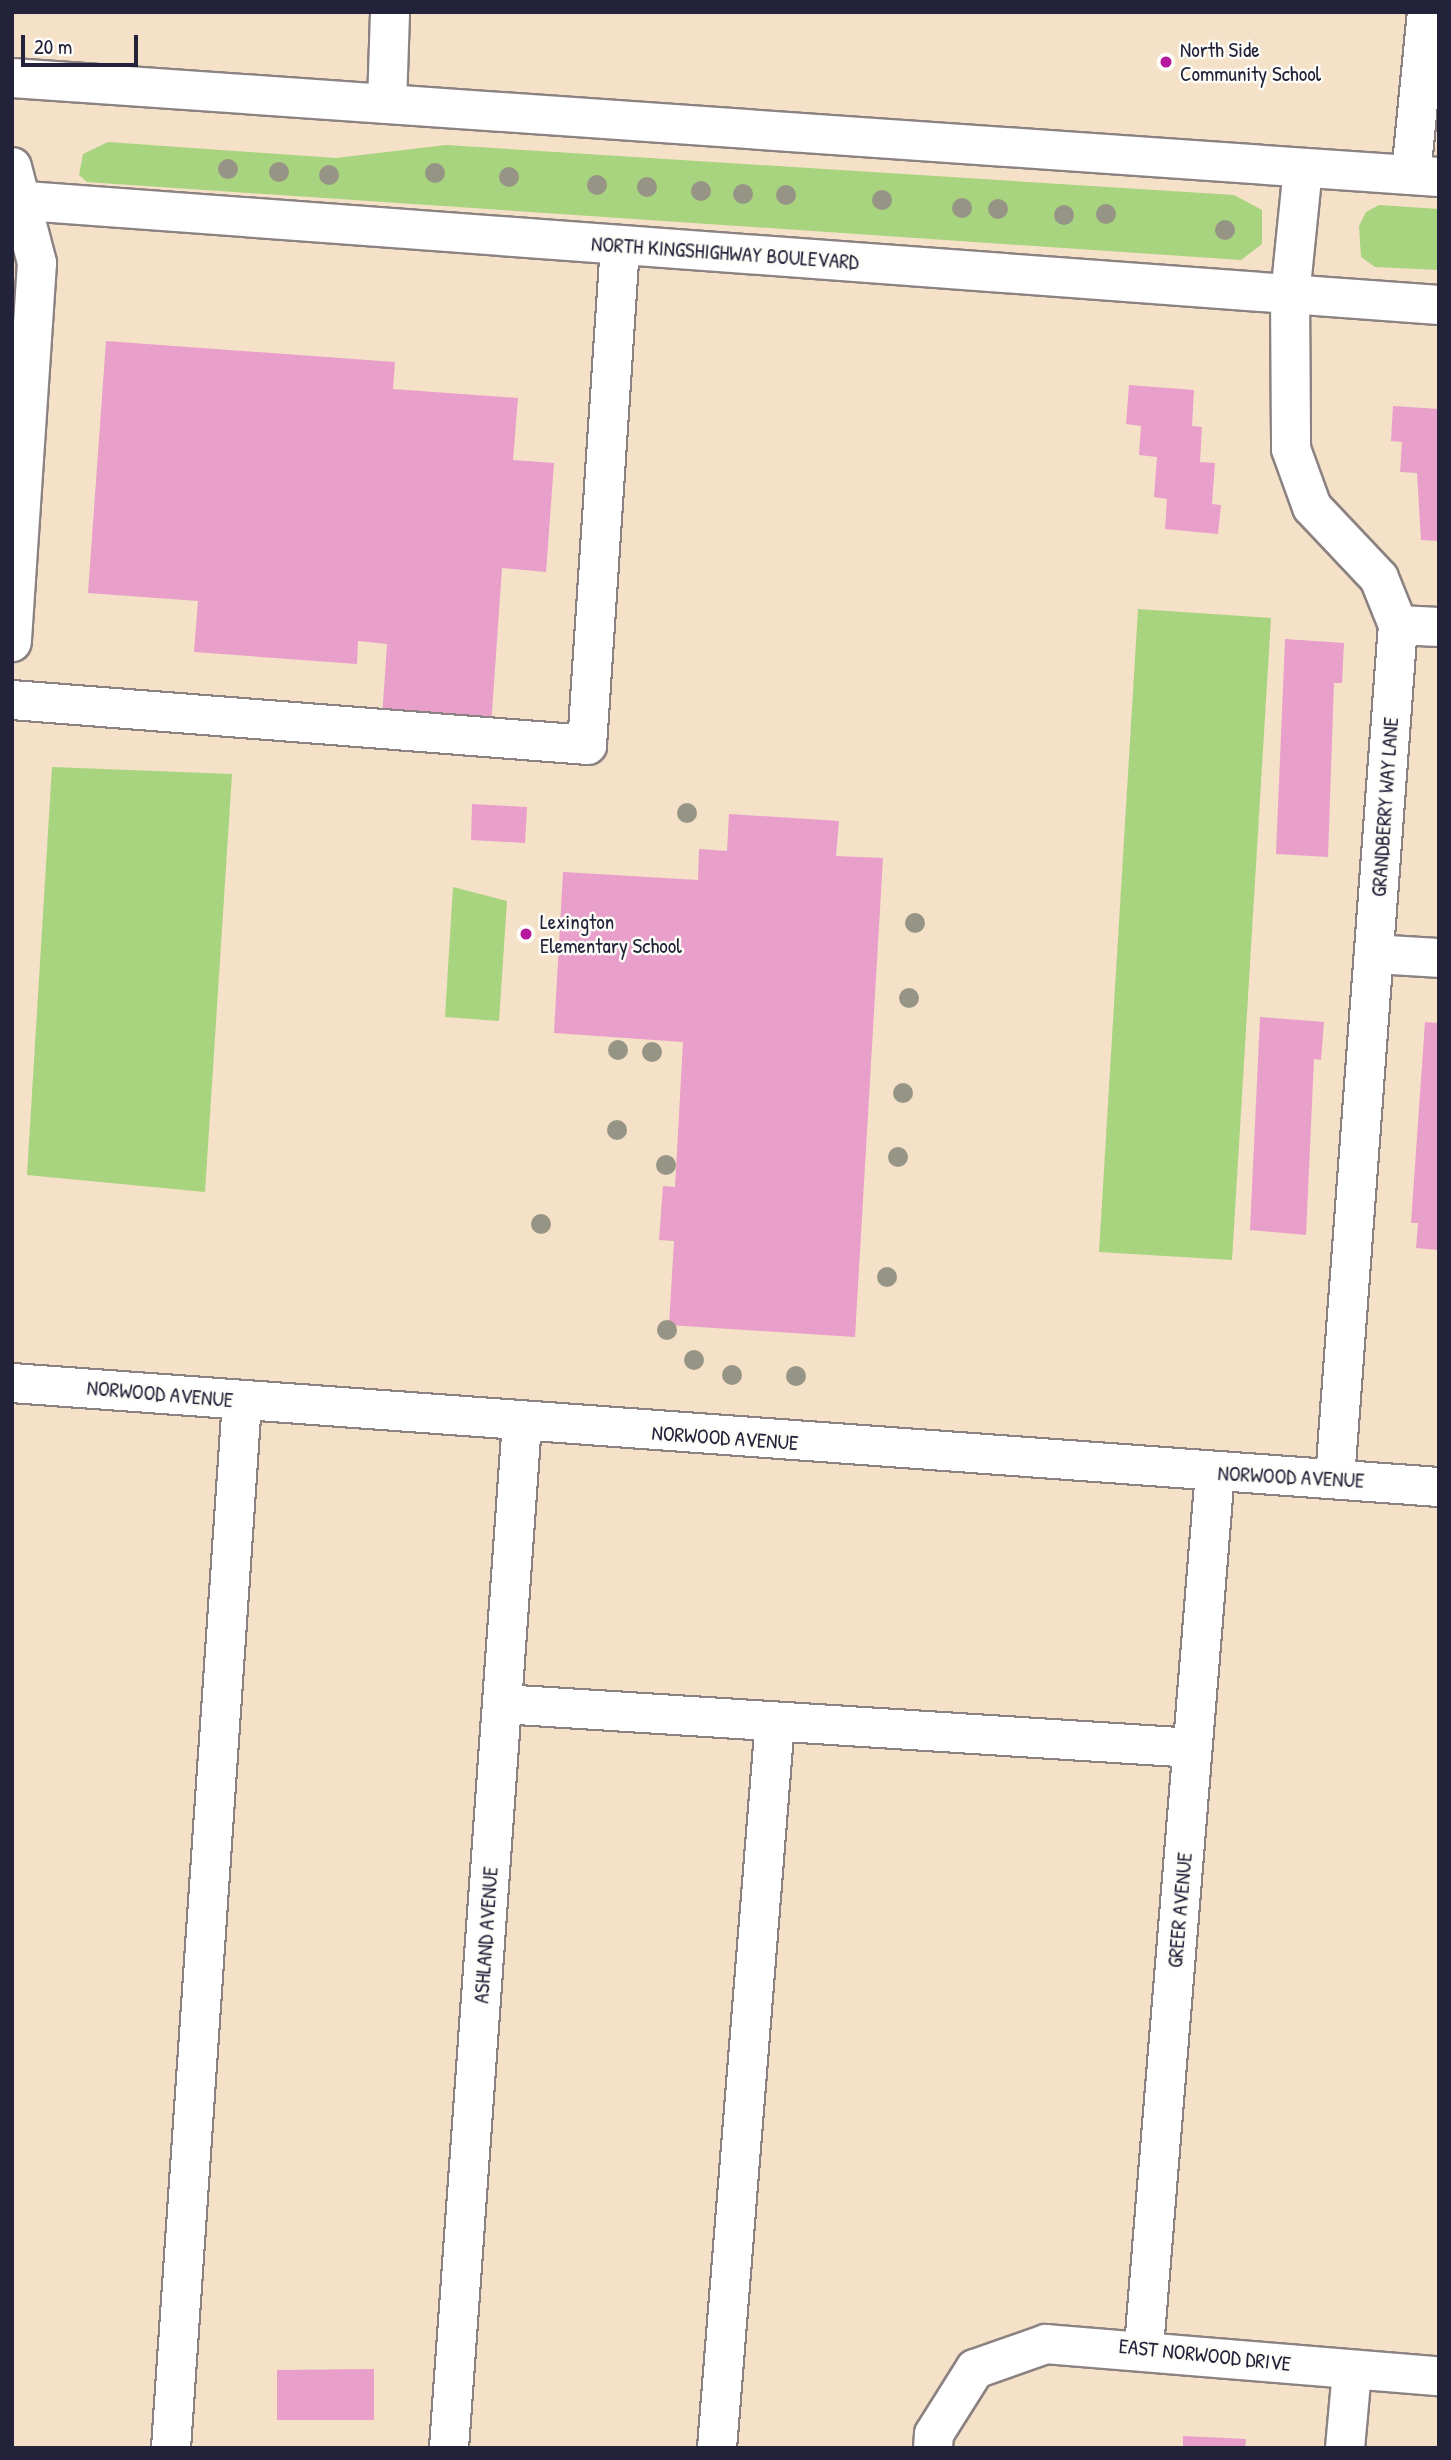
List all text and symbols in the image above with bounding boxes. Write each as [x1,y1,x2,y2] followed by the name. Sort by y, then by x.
[24,21,142,65] scale bar
[34,32,72,61] text: 20 m
[1180,37,1321,87] place label: North Side Community School
[1158,54,1174,70] marker: North Side Community School
[590,231,860,275] street label: NORTH KINGSHIGHWAY BOULEVARD
[1366,716,1404,898] street label: GRANDBERRY WAY LANE
[540,909,682,959] place label: Lexington Elementary School
[518,926,534,942] marker: Lexington Elementary School
[86,1375,234,1413] street label: NORWOOD AVENUE
[651,1420,799,1456] street label: NORWOOD AVENUE
[1217,1461,1365,1493] street label: NORWOOD AVENUE
[1162,1851,1198,1969] street label: GREER AVENUE
[469,1866,503,2004] street label: ASHLAND AVENUE
[1118,2333,1292,2377] street label: EAST NORWOOD DRIVE

